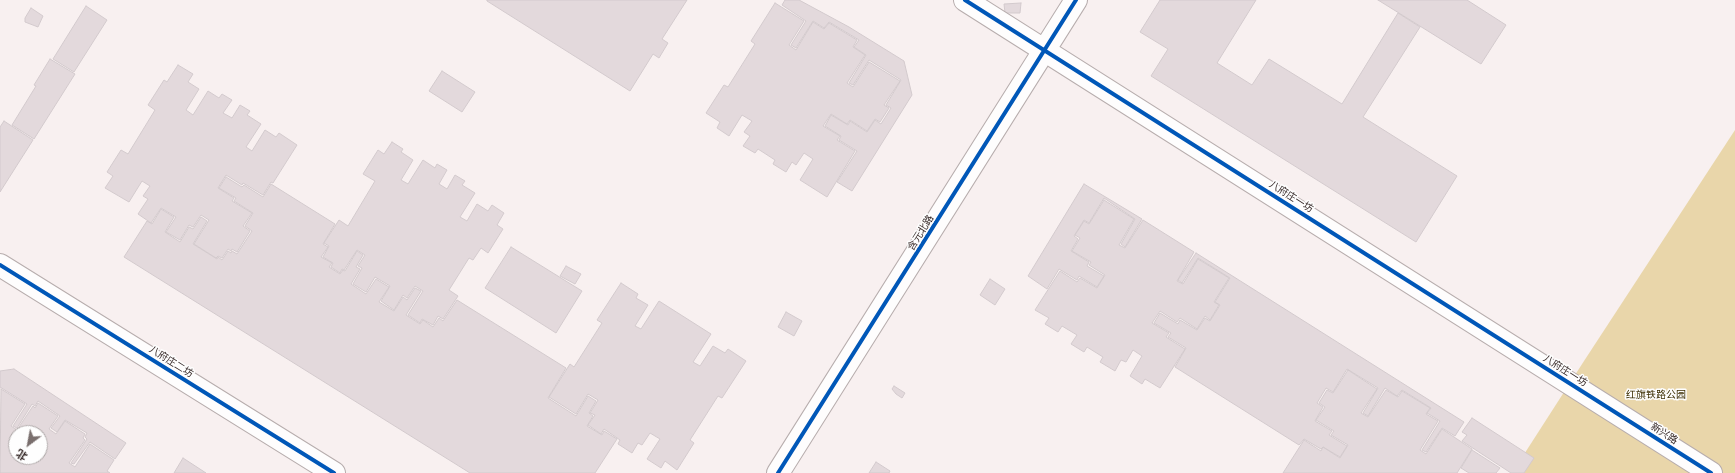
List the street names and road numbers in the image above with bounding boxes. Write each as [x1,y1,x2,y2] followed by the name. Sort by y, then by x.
[1267,179,1315,215] street label: 八府庄一坊
[905,213,937,253] street label: 含元北路
[147,344,195,380] street label: 八府庄二坊
[1541,353,1589,389] street label: 八府庄一坊
[1648,421,1680,447] street label: 新兴路

